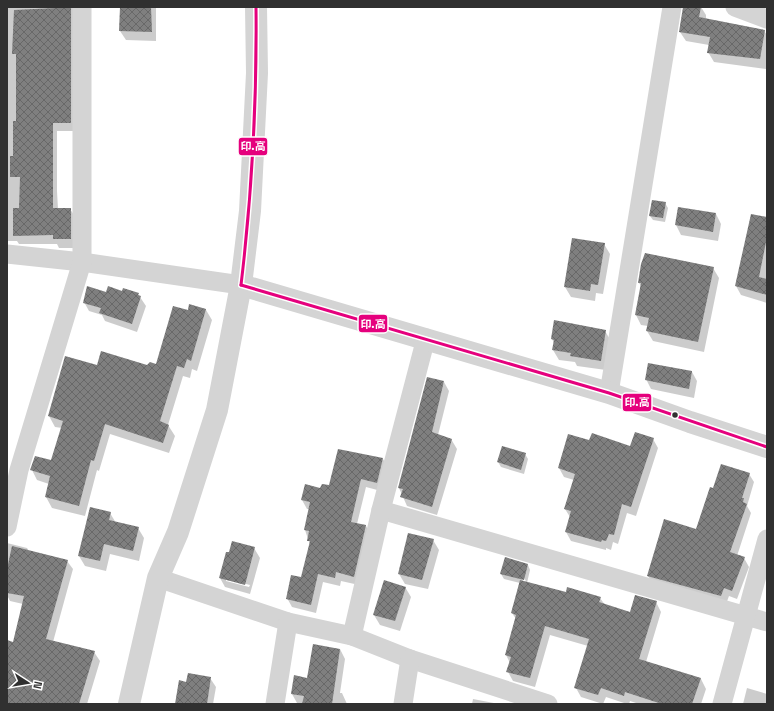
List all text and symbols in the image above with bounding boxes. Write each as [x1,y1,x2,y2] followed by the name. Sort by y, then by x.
[238,137,268,156] line badge: 印.高
[240,139,266,153] text: 印.高
[358,314,388,333] line badge: 印.高
[360,317,386,331] text: 印.高
[622,393,652,412] line badge: 印.高
[624,395,650,409] text: 印.高
[670,410,680,420] unlabelled marker
[8,663,48,703] north arrow
[30,680,45,690] text: N

